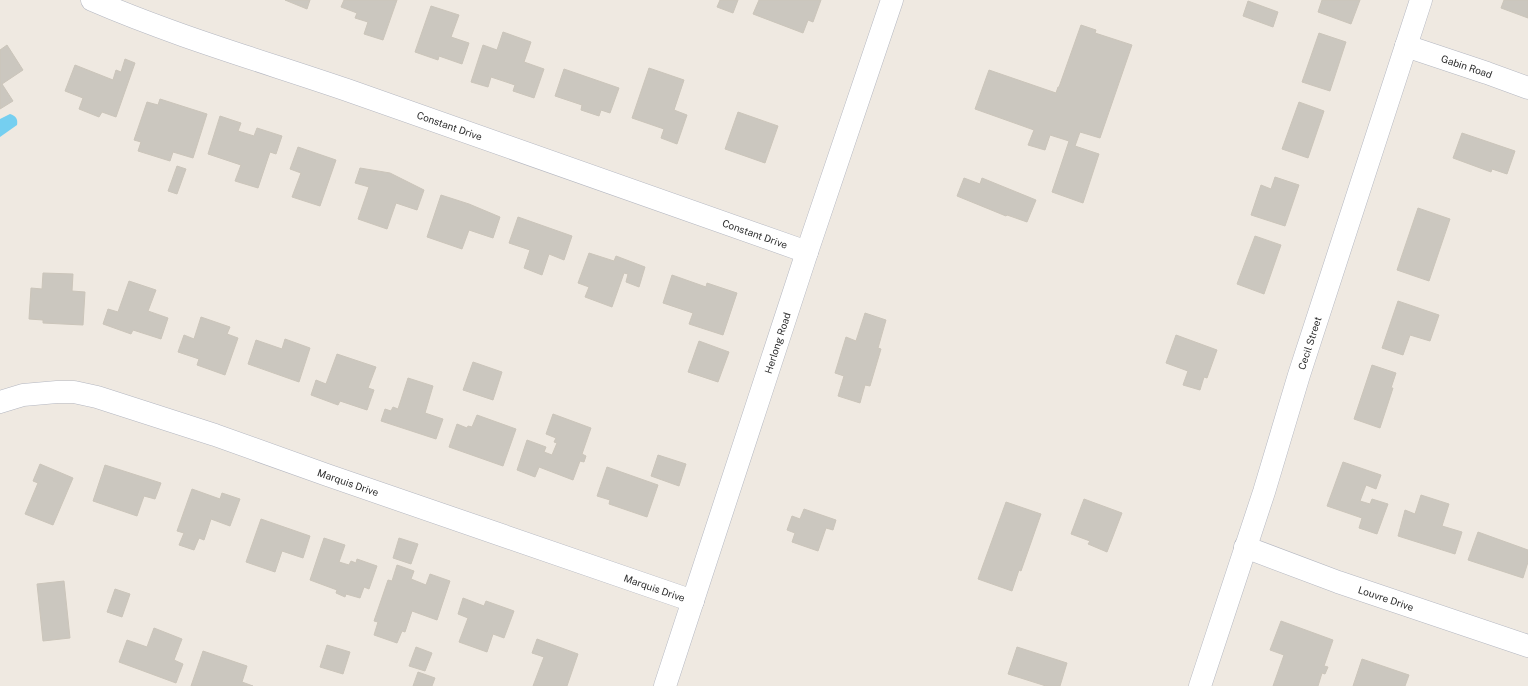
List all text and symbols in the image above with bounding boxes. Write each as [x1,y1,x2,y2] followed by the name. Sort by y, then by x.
[1440,52,1494,80] street label: Gabin Road
[415,109,484,143] street label: Constant Drive
[721,217,790,251] street label: Constant Drive
[762,311,793,375] street label: Herlong Road
[1295,315,1324,371] street label: Cecil Street
[316,466,381,498] street label: Marquis Drive
[622,572,687,604] street label: Marquis Drive
[1357,583,1416,613] street label: Louvre Drive

